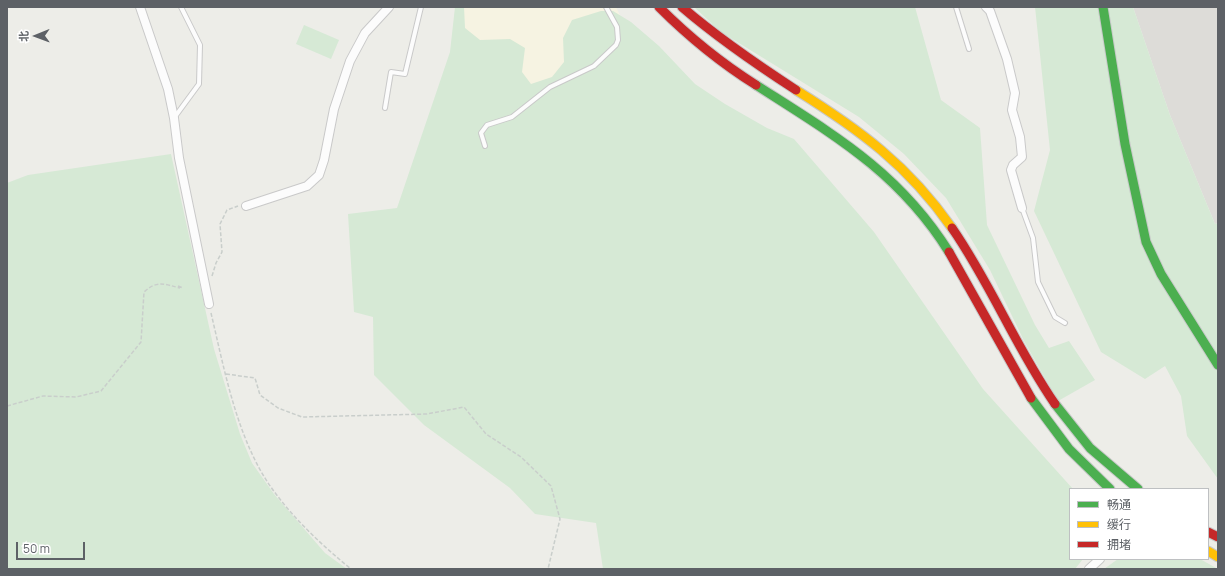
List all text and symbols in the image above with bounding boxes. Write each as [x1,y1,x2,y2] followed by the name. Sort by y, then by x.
[16,16,56,56] north arrow
[16,31,31,42] text: 北
[1069,488,1209,560] legend
[1107,496,1131,513] text: 畅通
[1107,516,1131,533] text: 缓行
[18,534,87,560] scale bar
[1107,536,1131,553] text: 拥堵
[23,540,50,557] text: 50 m

